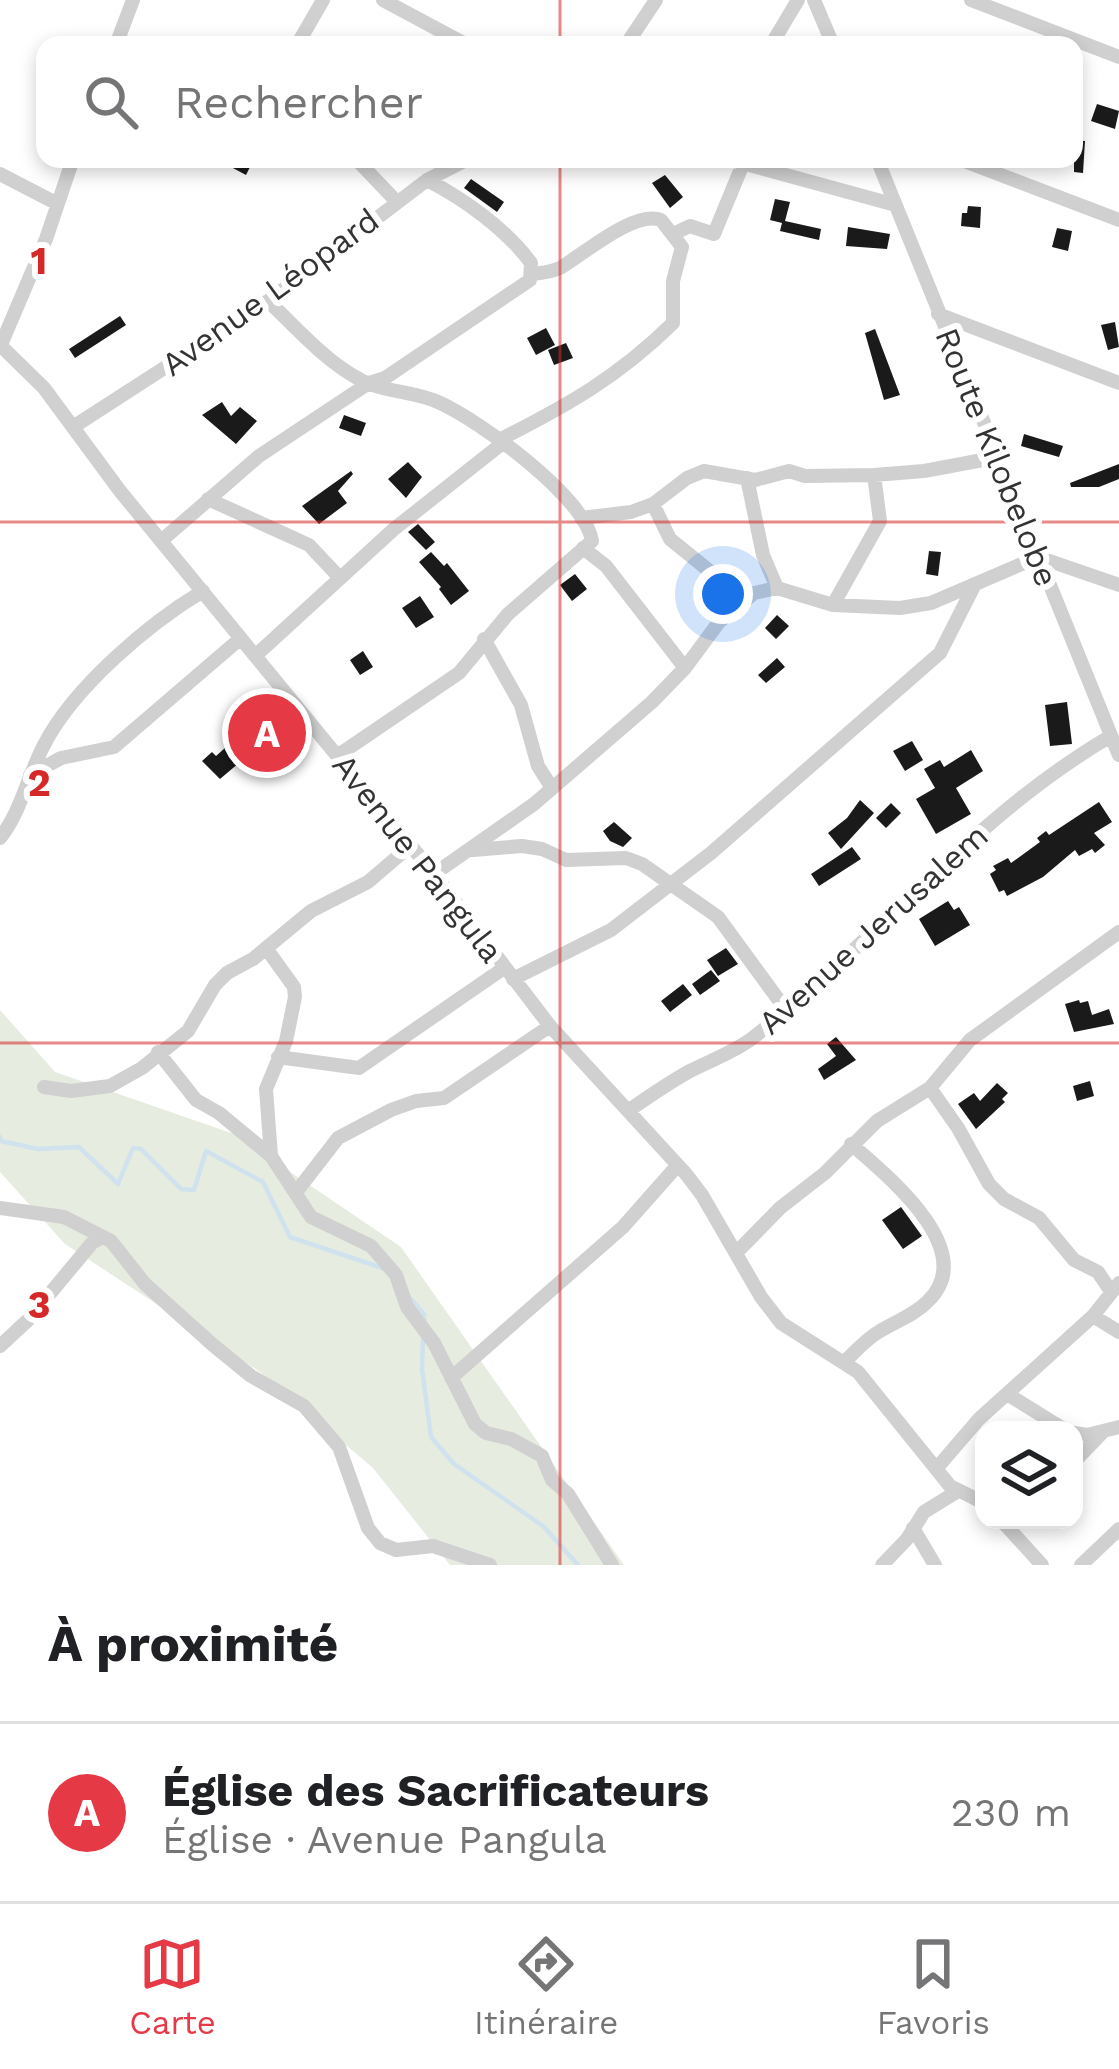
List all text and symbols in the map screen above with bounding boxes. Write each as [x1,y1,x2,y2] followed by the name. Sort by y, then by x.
[36,36,1083,168] search box
[78,69,144,135] icon: search
[174,76,423,129] text: Rechercher
[154,200,386,384] street label: Avenue Léopard
[31,238,47,283] text: 1
[927,322,1067,592] street label: Route Kilobelobe
[693,564,753,624] your location
[228,688,306,778] pin: A
[324,746,512,970] street label: Avenue Pangula
[27,760,51,805] text: 2
[750,816,996,1042] street label: Avenue Jerusalem
[27,1282,51,1327] text: 3
[975,1421,1083,1529] map controls
[975,1421,1083,1529] button: layers
[48,1614,338,1673] text: À proximité
[162,1764,709,1817] text: Église des Sacrificateurs
[74,1790,100,1835] text: A
[951,1790,1071,1835] text: 230 m
[162,1817,607,1862] text: Église · Avenue Pangula
[129,1931,216,2042] tab: Carte
[474,1931,618,2042] tab: Itinéraire
[877,1931,990,2042] tab: Favoris

